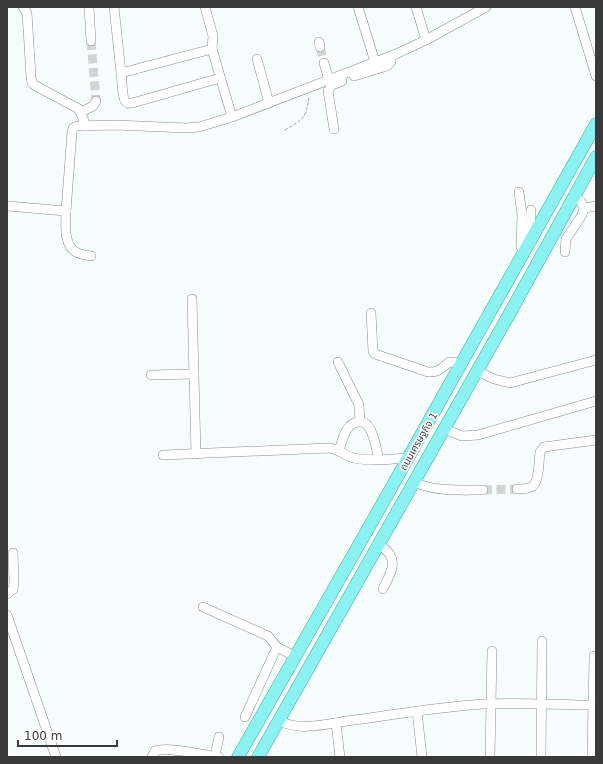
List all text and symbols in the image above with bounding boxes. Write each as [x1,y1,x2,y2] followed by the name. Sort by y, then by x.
[397,410,439,472] street label: ถนนเศรษฐกิจ 1
[18,722,117,748] scale bar
[24,729,62,743] text: 100 m

